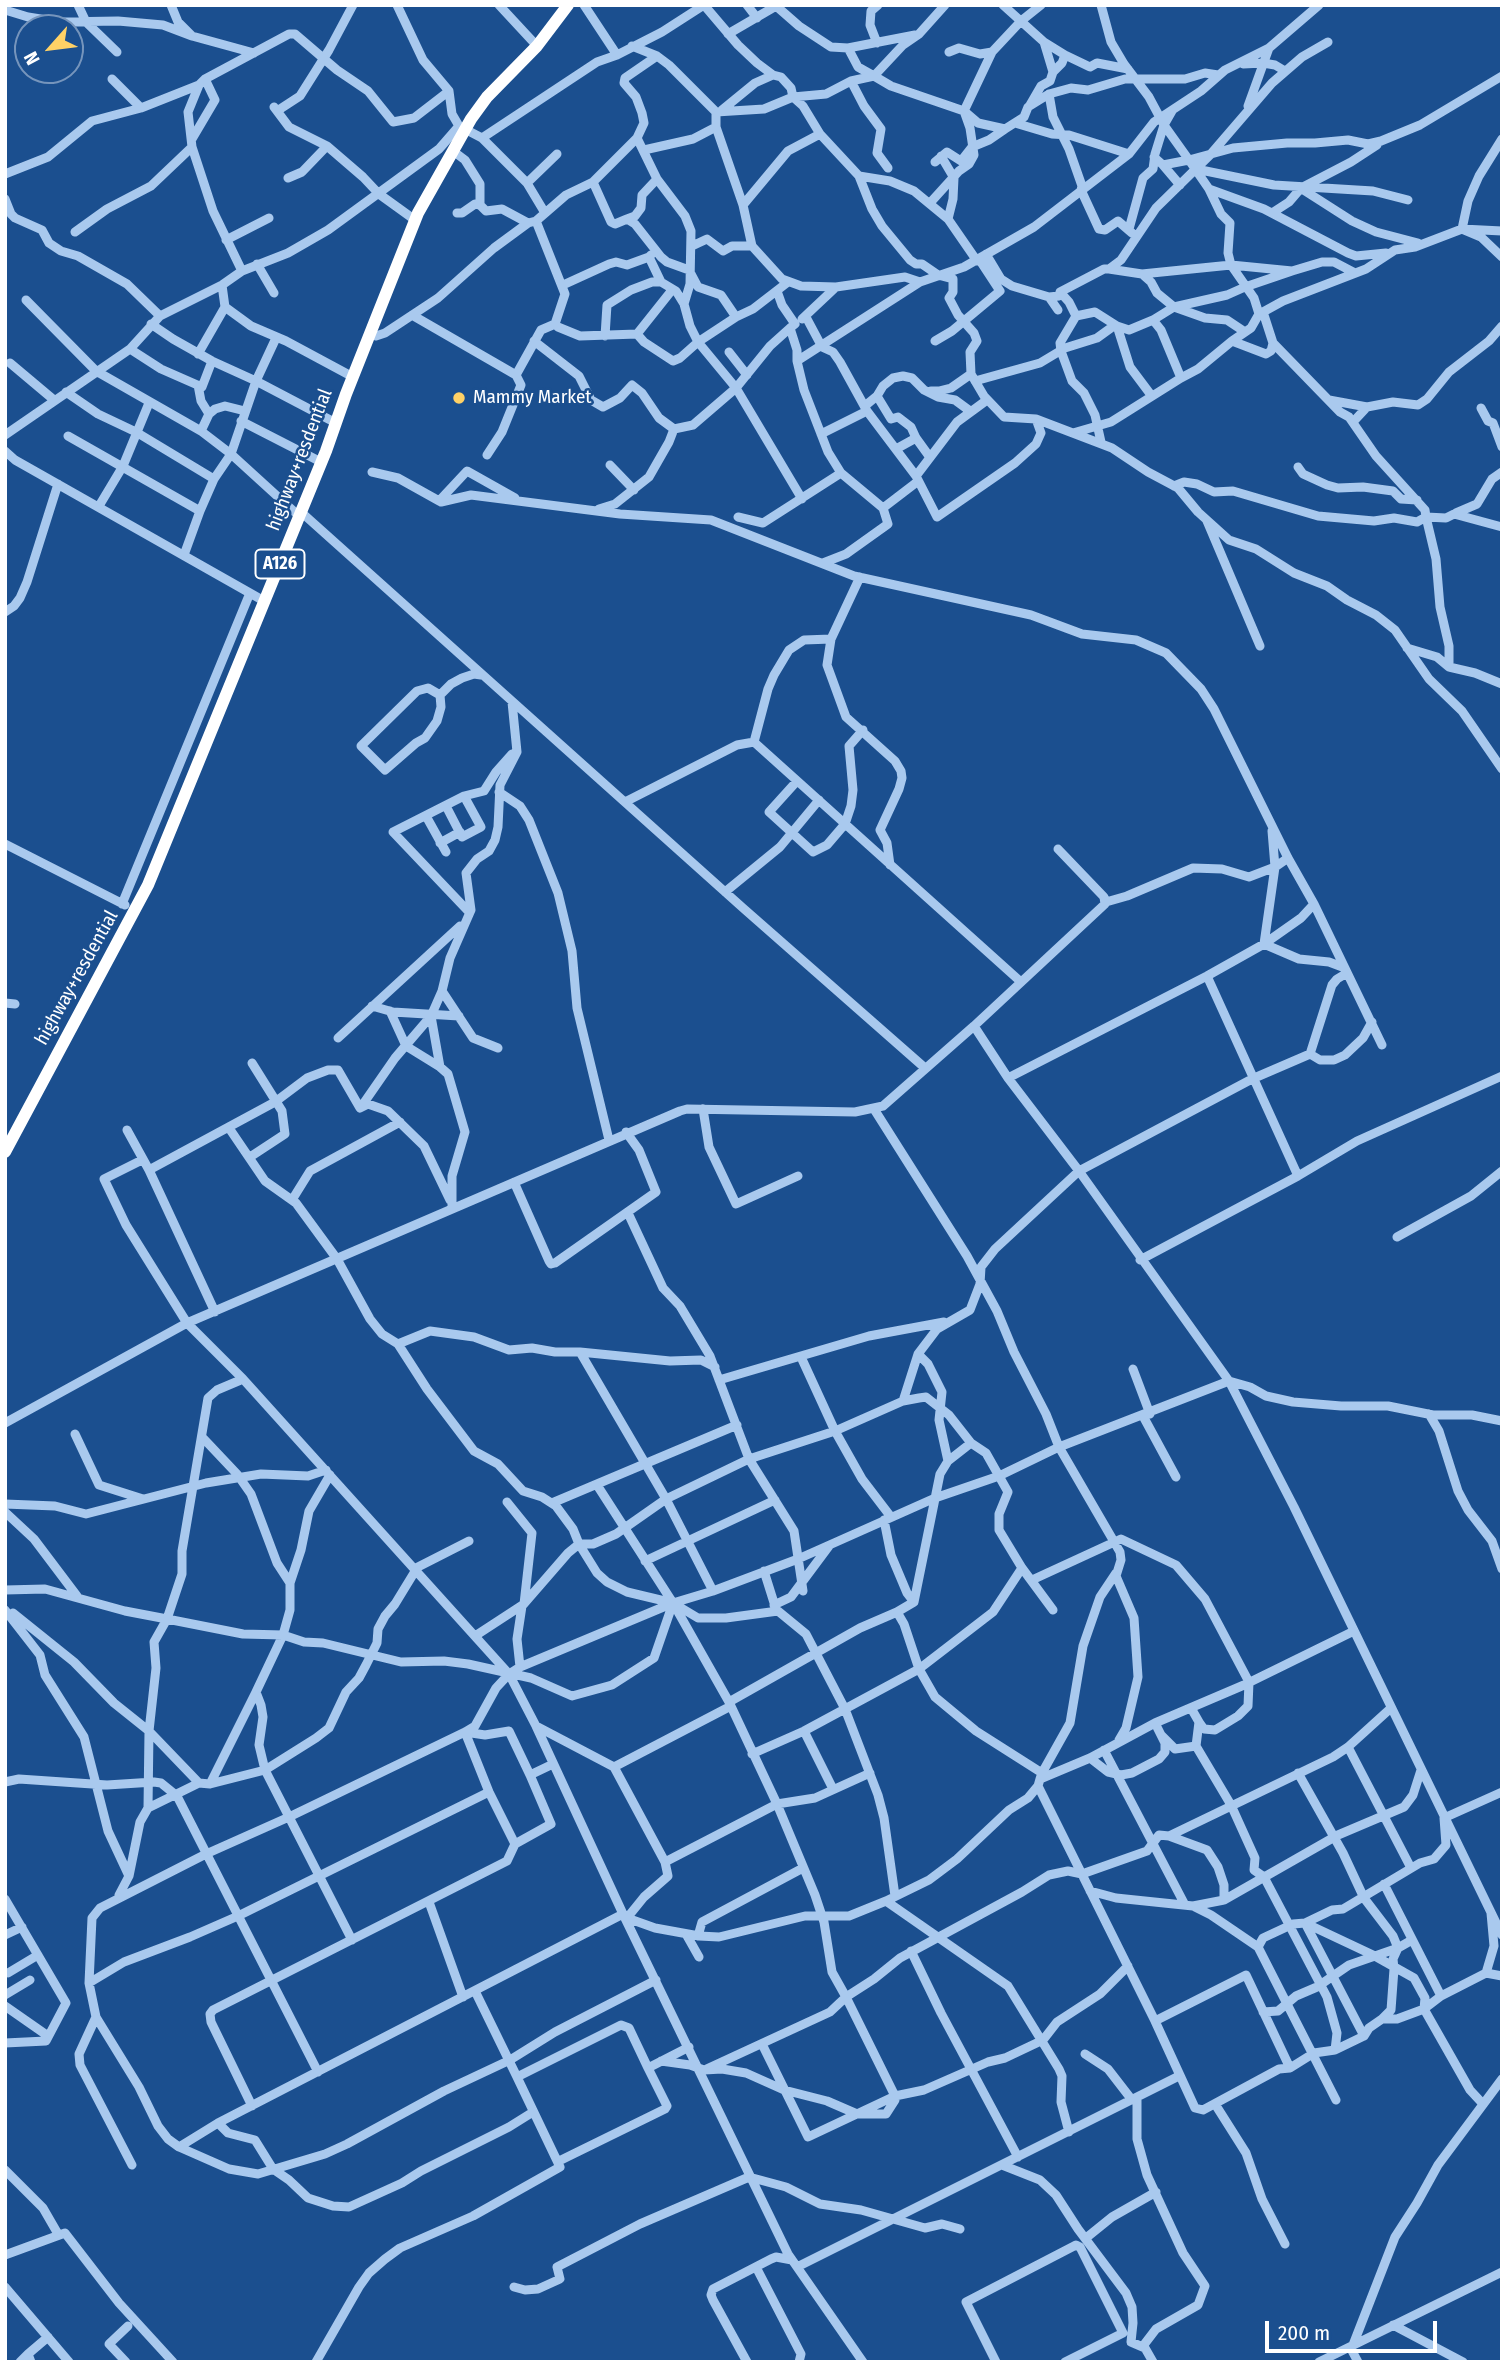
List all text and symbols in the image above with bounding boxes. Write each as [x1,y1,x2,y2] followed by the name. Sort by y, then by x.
[14,14,84,84] north arrow
[19,48,45,69] text: N
[262,386,338,534] street label: highway+resdential
[473,387,592,409] place label: Mammy Market
[451,390,467,406] marker: Mammy Market
[256,550,304,578] road number: A126
[31,907,123,1049] street label: highway+resdential
[1269,2308,1440,2352] scale bar
[1278,2320,1330,2346] text: 200 m

